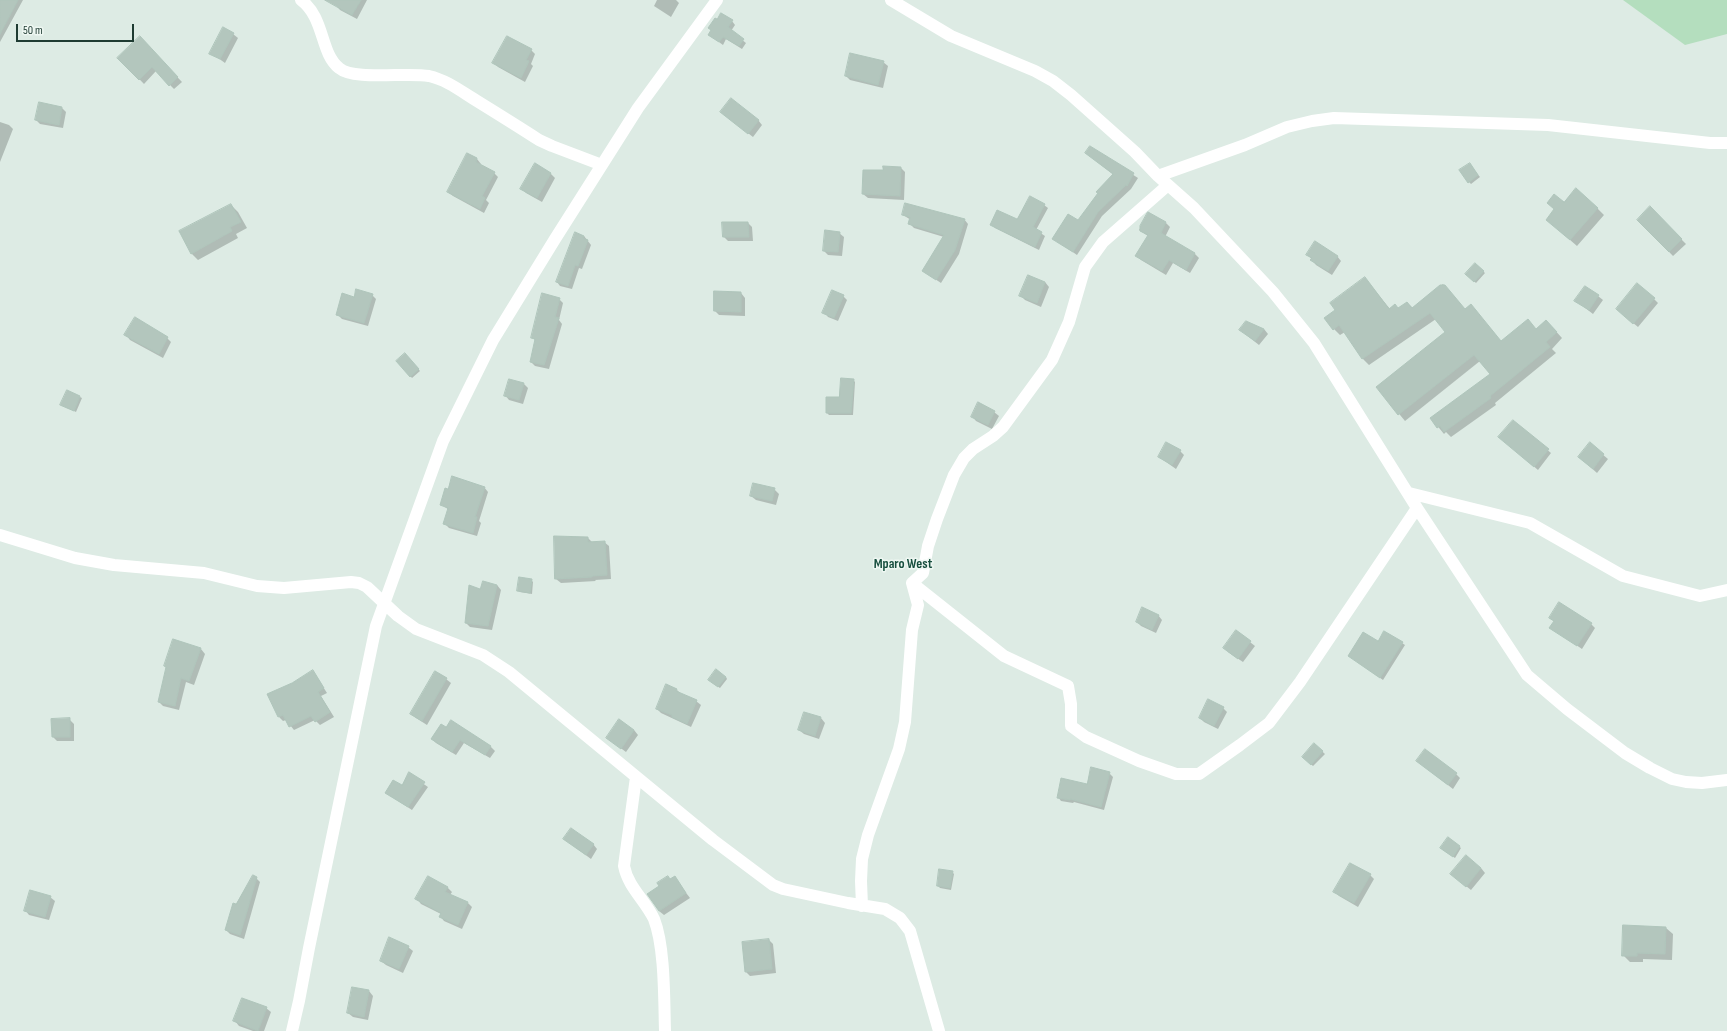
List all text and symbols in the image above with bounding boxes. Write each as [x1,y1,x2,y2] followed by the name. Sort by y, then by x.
[18,16,136,42] scale bar
[23,23,43,38] text: 50 m
[874,556,932,572] district label: Mparo West

